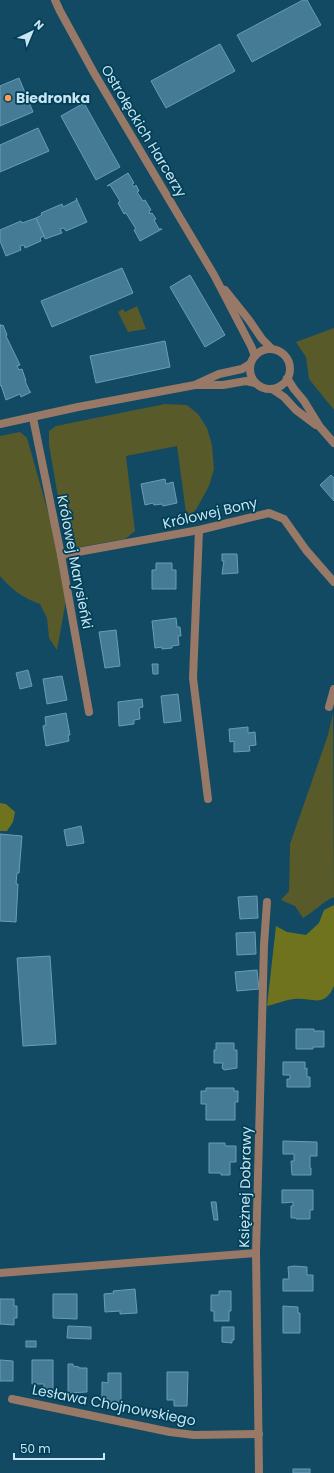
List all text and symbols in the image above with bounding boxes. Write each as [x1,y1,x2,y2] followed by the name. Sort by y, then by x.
[12,12,52,52] north arrow
[30,16,47,33] text: N
[96,61,192,201] street label: Ostrołęckich Harcerzy
[16,88,90,108] place label: Biedronka
[3,93,13,103] marker: Biedronka
[161,492,259,534] street label: Królowej Bony
[52,493,98,631] street label: Królowej Marysieńki
[234,1126,256,1248] street label: Księżnej Dobrawy
[30,1379,198,1431] street label: Lesława Chojnowskiego
[14,1435,104,1461] scale bar
[20,1440,51,1457] text: 50 m

